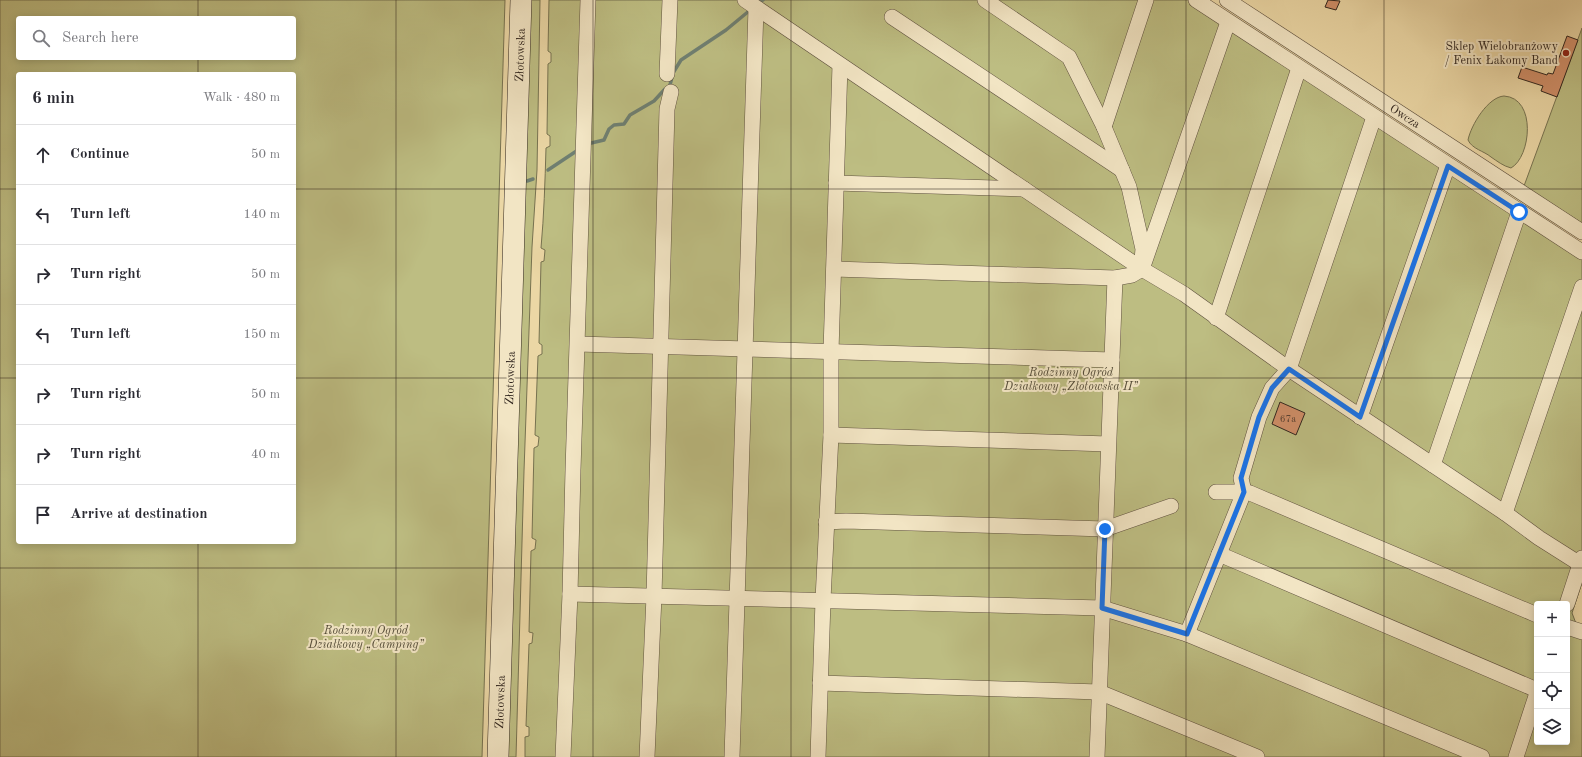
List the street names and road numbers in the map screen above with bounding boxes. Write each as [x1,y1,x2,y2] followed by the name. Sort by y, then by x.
[514,28,528,82] street label: Złotowska
[1387,103,1422,131] street label: Owcza
[504,351,518,405] street label: Złotowska
[494,675,508,729] street label: Złotowska

